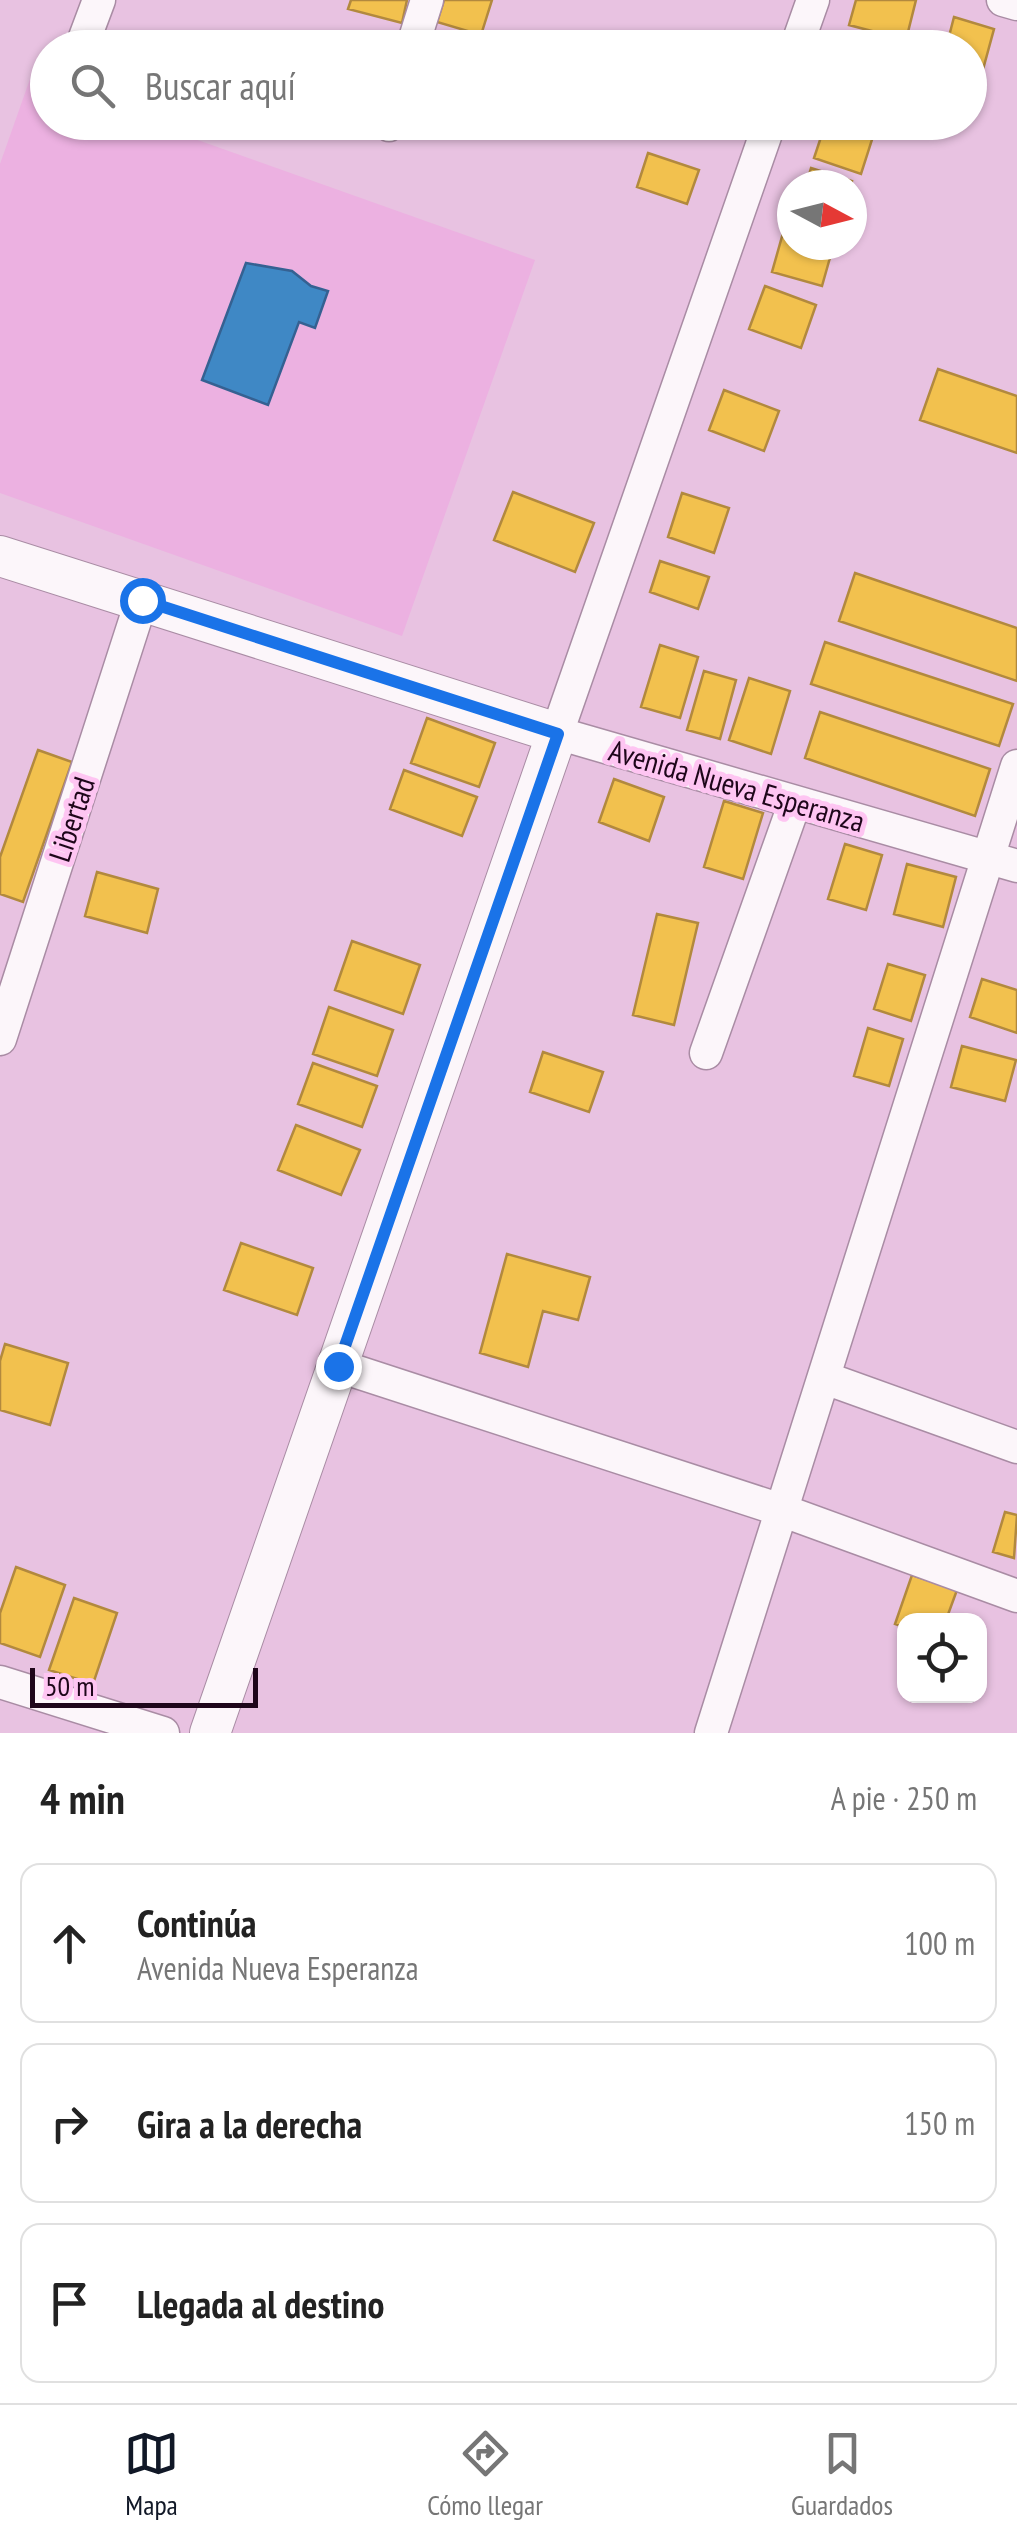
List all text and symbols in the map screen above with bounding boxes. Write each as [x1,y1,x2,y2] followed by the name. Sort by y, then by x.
[30,30,987,140] search box
[65,58,120,113] icon: search
[145,61,296,110] text: Buscar aquí
[777,170,867,260] north arrow
[120,578,166,624] route start
[605,730,869,840] street label: Avenida Nueva Esperanza
[39,772,103,866] street label: Libertad
[316,1344,362,1390] route end
[897,1613,987,1703] map controls
[897,1613,987,1703] button: locate
[30,1663,258,1708] scale bar
[45,1667,94,1704] text: 50 m
[40,1771,125,1826] text: 4 min
[831,1777,977,1819] text: A pie · 250 m
[137,1898,257,1947] text: Continúa
[42,1916,97,1971] icon: ahead
[904,1922,975,1964] text: 100 m
[137,1947,419,1989] text: Avenida Nueva Esperanza
[42,2096,97,2151] icon: right
[137,2099,362,2148] text: Gira a la derecha
[904,2102,975,2144] text: 150 m
[42,2276,97,2331] icon: arrive
[137,2279,384,2328] text: Llegada al destino
[124,2426,179,2523] tab: Mapa
[427,2426,543,2523] tab: Cómo llegar
[791,2426,893,2523] tab: Guardados

